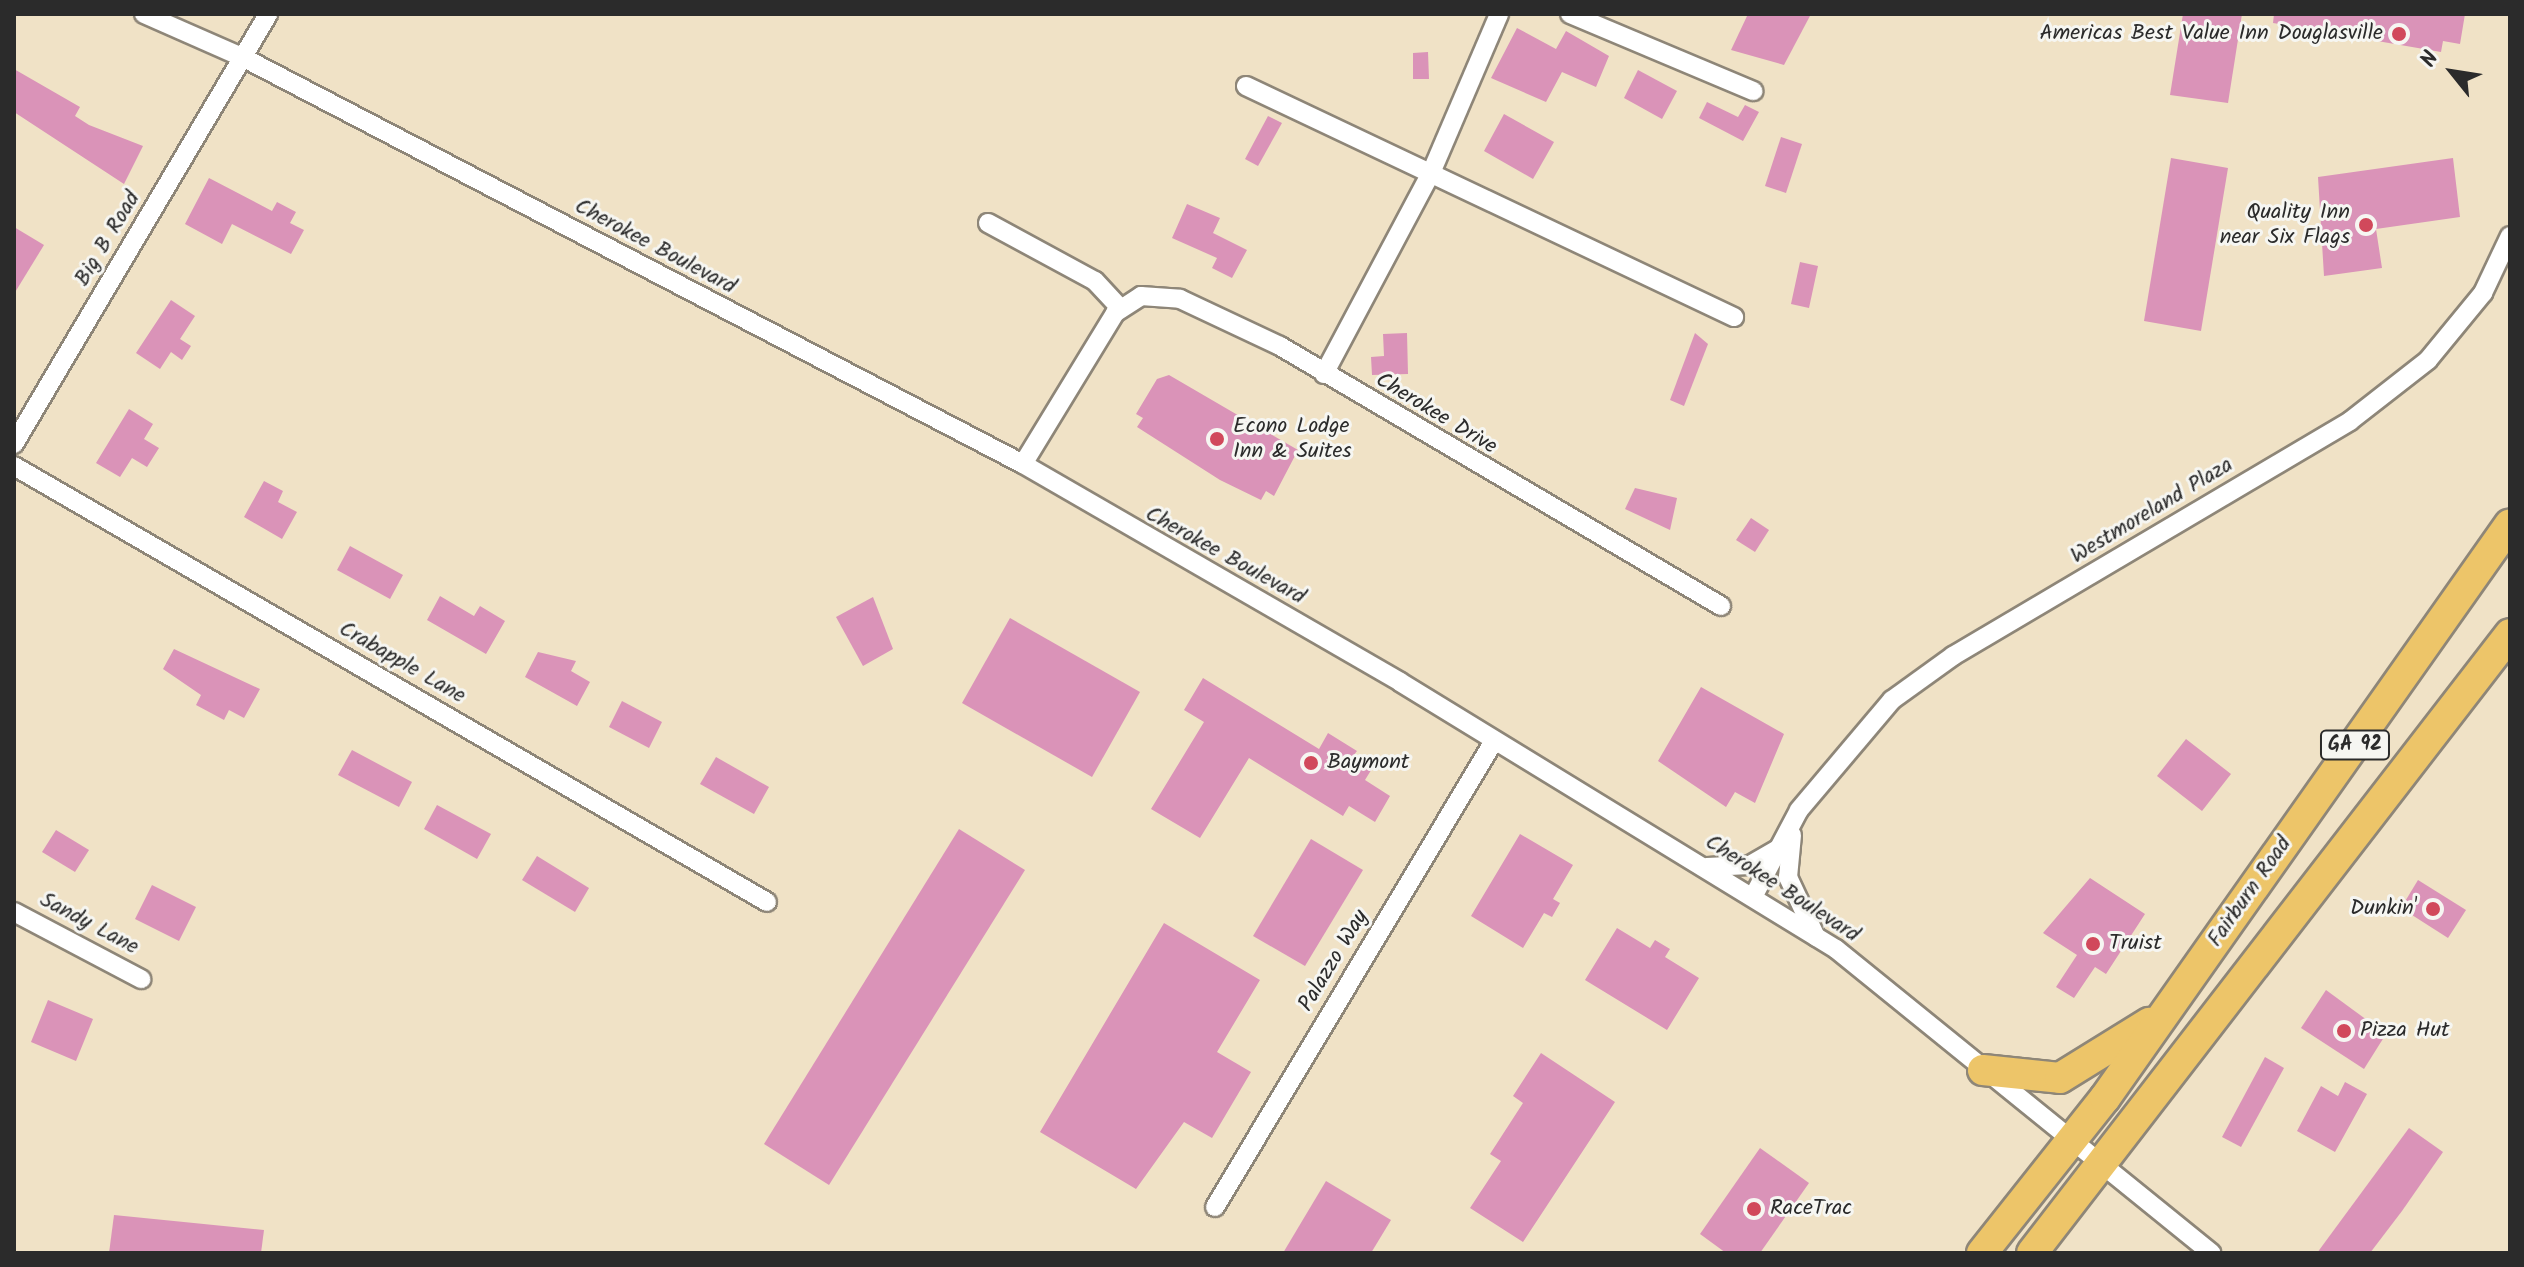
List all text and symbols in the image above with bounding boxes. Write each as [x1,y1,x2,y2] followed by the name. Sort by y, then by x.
[2039,21,2383,47] place label: Americas Best Value Inn Douglasville
[2390,25,2408,43] marker: Americas Best Value Inn Douglasville
[2412,32,2492,112] north arrow
[2412,45,2449,75] text: N
[70,187,146,291] street label: Big B Road
[570,193,740,301] street label: Cherokee Boulevard
[2220,199,2350,250] place label: Quality Inn near Six Flags
[2357,216,2375,234] marker: Quality Inn near Six Flags
[1371,367,1501,461] street label: Cherokee Drive
[1233,413,1352,464] place label: Econo Lodge Inn & Suites
[1208,430,1226,448] marker: Econo Lodge Inn & Suites
[2066,452,2238,570] street label: Westmoreland Plaza
[1140,501,1310,611] street label: Cherokee Boulevard
[334,616,470,710] street label: Crabapple Lane
[2319,729,2391,761] road number: GA 92
[1327,750,1409,776] place label: Baymont
[1302,754,1320,772] marker: Baymont
[1700,829,1864,949] street label: Cherokee Boulevard
[2202,832,2298,952] street label: Fairburn Road
[35,887,143,961] street label: Sandy Lane
[2350,896,2417,922] place label: Dunkin'
[2424,900,2442,918] marker: Dunkin'
[1293,905,1375,1017] street label: Palazzo Way
[2109,931,2162,957] place label: Truist
[2084,935,2102,953] marker: Truist
[2360,1018,2450,1044] place label: Pizza Hut
[2335,1022,2353,1040] marker: Pizza Hut
[1770,1196,1852,1222] place label: RaceTrac
[1745,1200,1763,1218] marker: RaceTrac

